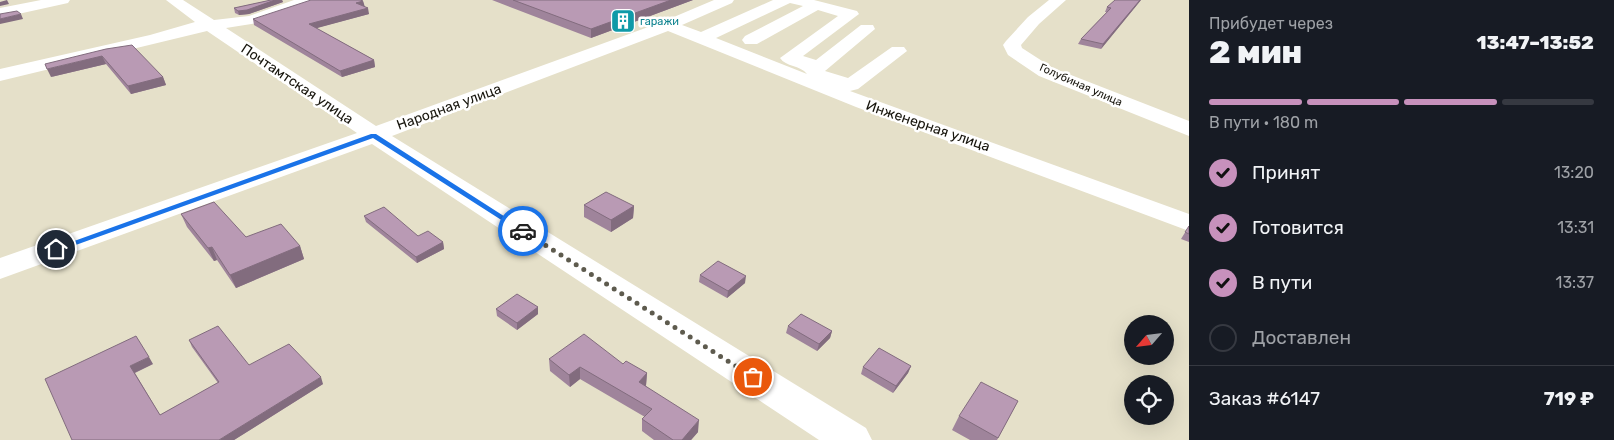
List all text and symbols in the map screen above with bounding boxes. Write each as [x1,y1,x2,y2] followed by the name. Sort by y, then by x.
[610,8,636,34] building icon: гаражи
[1209,14,1333,33] text: Прибудет через
[640,15,679,28] place label: гаражи
[1477,31,1594,54] text: 13:47–13:52
[1209,33,1302,71] text: 2 мин
[238,40,356,128] street label: Почтамтская улица
[1038,61,1124,109] street label: Голубиная улица
[394,80,504,134] street label: Народная улица
[864,97,992,155] street label: Инженерная улица
[1209,113,1318,132] text: В пути · 180 m
[1209,159,1237,187] icon: check
[1252,161,1320,184] text: Принят
[1554,163,1594,182] text: 13:20
[498,206,548,256] courier
[1209,214,1237,242] icon: check
[1252,216,1344,239] text: Готовится
[509,217,537,245] icon: car
[1557,218,1594,237] text: 13:31
[35,228,77,270] pin
[42,235,70,263] icon: home
[1209,269,1237,297] icon: check
[1252,271,1312,294] text: В пути
[1556,273,1594,292] text: 13:37
[1124,315,1174,365] north arrow
[1124,315,1174,425] map controls
[1252,326,1351,349] text: Доставлен
[732,356,774,398] pin
[739,363,767,391] icon: bag
[1124,375,1174,425] button: locate
[1209,387,1320,410] text: Заказ #6147
[1544,387,1594,410] text: 719 ₽

